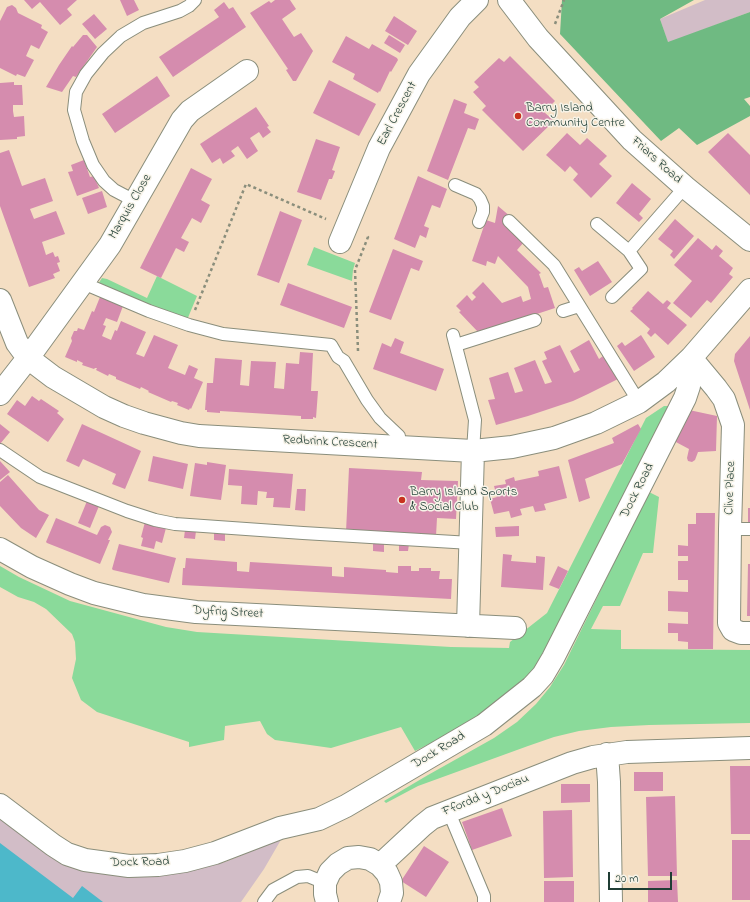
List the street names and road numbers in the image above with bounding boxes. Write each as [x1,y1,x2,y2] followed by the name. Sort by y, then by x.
[375,79,421,149] street label: Earl Crescent
[627,134,685,188] street label: Friars Road
[106,172,156,242] street label: Marquis Close
[282,433,378,453] street label: Redbrink Crescent
[618,461,658,521] street label: Dock Road
[722,461,740,515] street label: Clive Place
[192,603,264,623] street label: Dyfrig Street
[410,729,468,773] street label: Dock Road
[441,772,531,820] street label: Ffordd y Dociau
[110,855,170,871] street label: Dock Road

